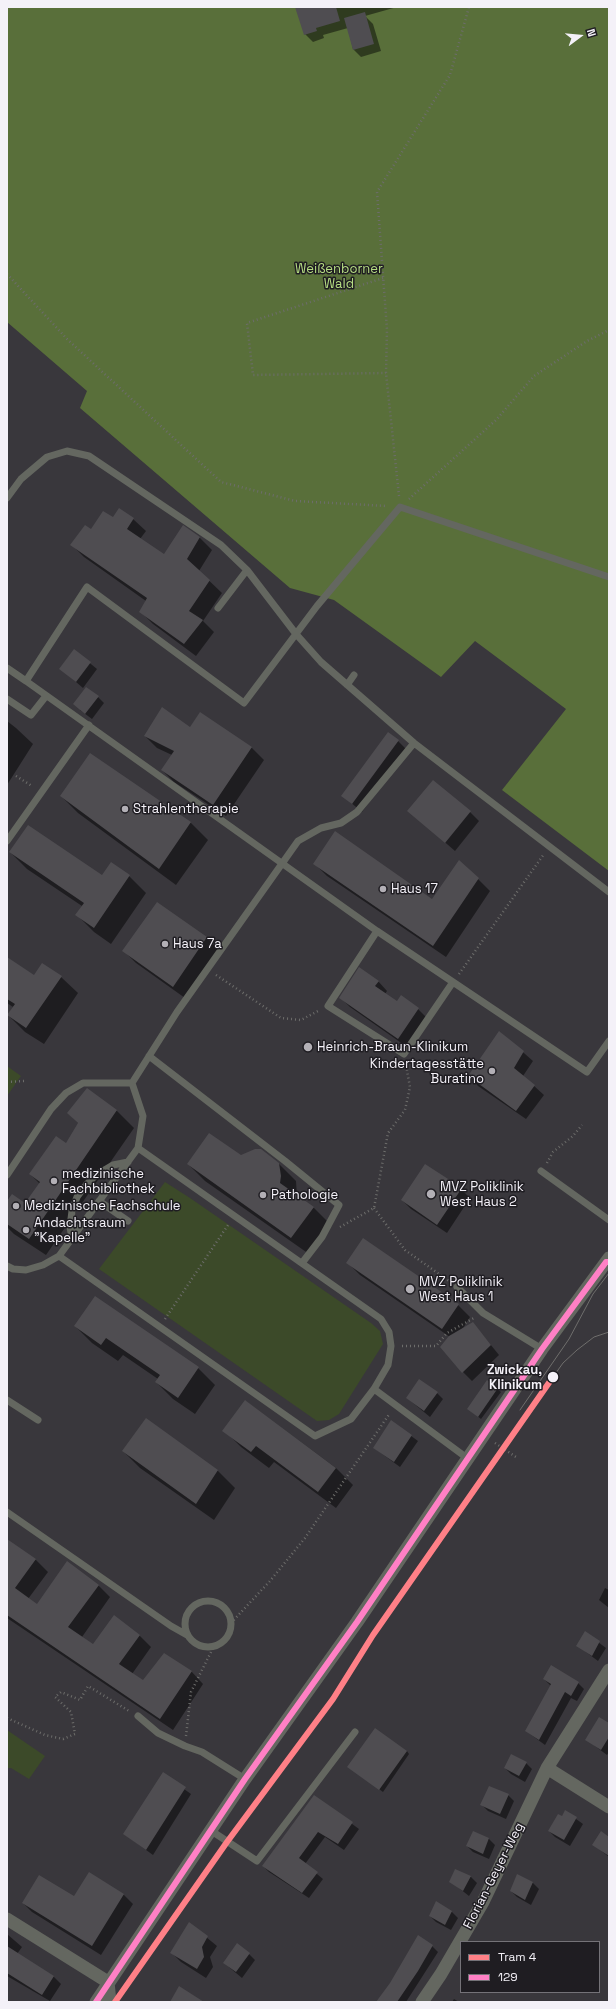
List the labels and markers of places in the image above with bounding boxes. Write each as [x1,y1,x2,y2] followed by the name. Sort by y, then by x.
[133,801,239,817] place label: Strahlentherapie
[120,804,130,814] marker: Strahlentherapie
[391,881,438,897] place label: Haus 17
[378,884,388,894] marker: Haus 17
[173,936,222,952] place label: Haus 7a
[160,939,170,949] marker: Haus 7a
[317,1039,468,1055] place label: Heinrich-Braun-Klinikum
[302,1041,314,1053] marker: Heinrich-Braun-Klinikum
[370,1056,484,1087] place label: Kindertagesstätte Buratino
[487,1066,497,1076] marker: Kindertagesstätte Buratino
[62,1166,155,1197] place label: medizinische Fachbibliothek
[49,1176,59,1186] marker: medizinische Fachbibliothek
[440,1179,524,1210] place label: MVZ Poliklinik West Haus 2
[271,1187,338,1203] place label: Pathologie
[425,1188,437,1200] marker: MVZ Poliklinik West Haus 2
[258,1190,268,1200] marker: Pathologie
[24,1198,181,1214] place label: Medizinische Fachschule
[11,1201,21,1211] marker: Medizinische Fachschule
[34,1215,125,1246] place label: Andachtsraum "Kapelle"
[21,1225,31,1235] marker: Andachtsraum "Kapelle"
[419,1274,503,1305] place label: MVZ Poliklinik West Haus 1
[404,1283,416,1295] marker: MVZ Poliklinik West Haus 1
[487,1362,542,1393] place label: Zwickau, Klinikum
[546,1370,560,1384] marker: Zwickau, Klinikum

